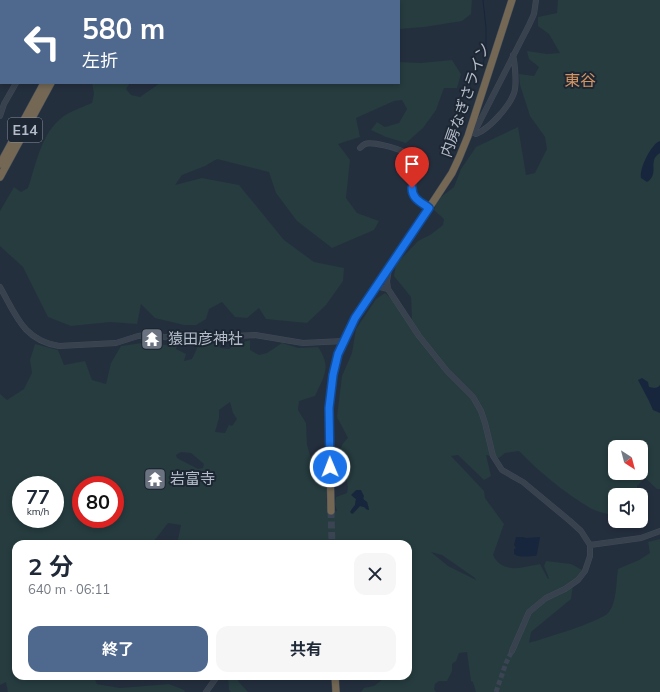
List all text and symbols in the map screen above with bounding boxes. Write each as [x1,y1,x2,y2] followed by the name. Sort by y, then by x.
[82,11,165,46] text: 580 m
[16,16,68,68] icon: left
[436,40,493,160] street label: 内房なぎさライン
[82,49,118,72] text: 左折
[564,70,596,90] district label: 東谷
[8,118,42,142] road number: E14
[395,147,429,188] pin
[401,153,423,175] icon: arrive
[139,326,165,352] temple icon: 猿田彦神社
[168,329,243,348] place label: 猿田彦神社
[608,440,648,480] north arrow
[608,440,648,528] map controls
[309,446,351,488] position arrow
[142,466,168,492] temple icon: 岩富寺
[170,469,215,488] place label: 岩富寺
[72,476,124,528] speed limit sign: 80
[26,484,50,509] text: 77
[608,488,648,528] button: sound
[27,505,49,518] text: km/h
[28,551,73,581] text: 2 分
[354,553,396,595] button: close
[28,581,110,597] text: 640 m · 06:11
[28,626,208,672] button: 終了
[216,626,396,672] button: 共有

